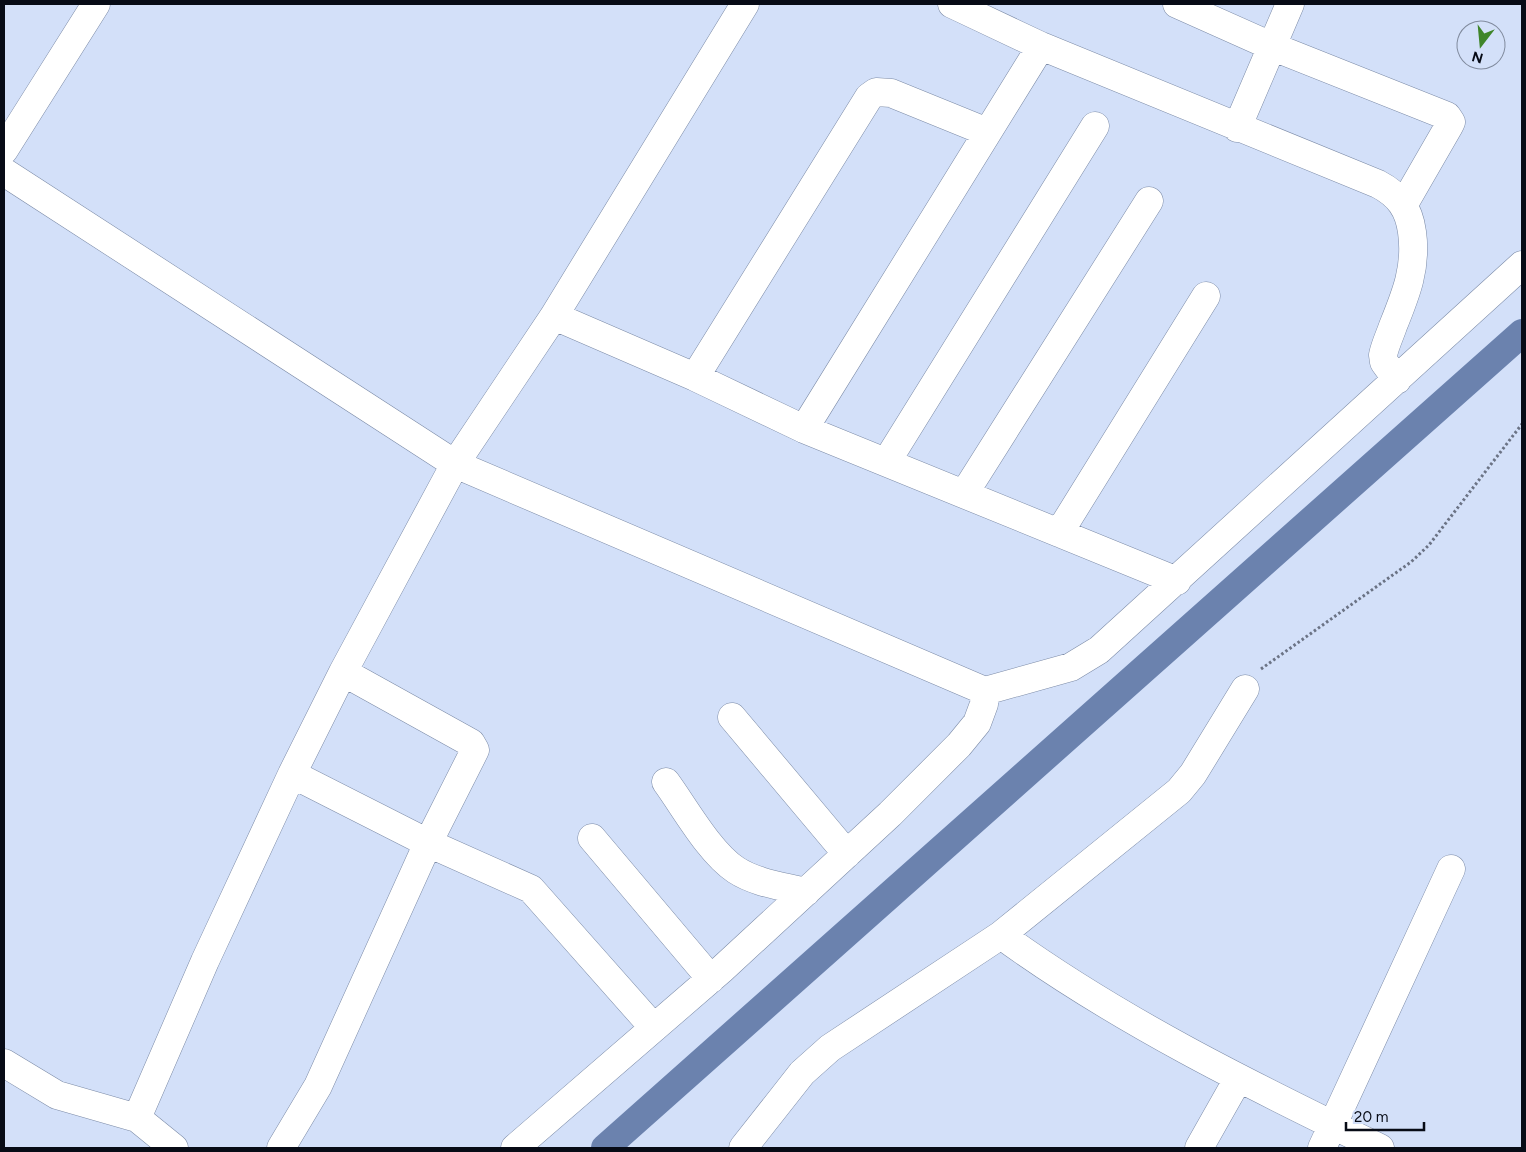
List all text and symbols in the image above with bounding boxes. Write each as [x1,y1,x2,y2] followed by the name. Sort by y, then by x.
[1456,20,1506,70] north arrow
[1470,47,1485,67] text: N
[1346,1100,1424,1132] scale bar
[1354,1108,1388,1126] text: 20 m

